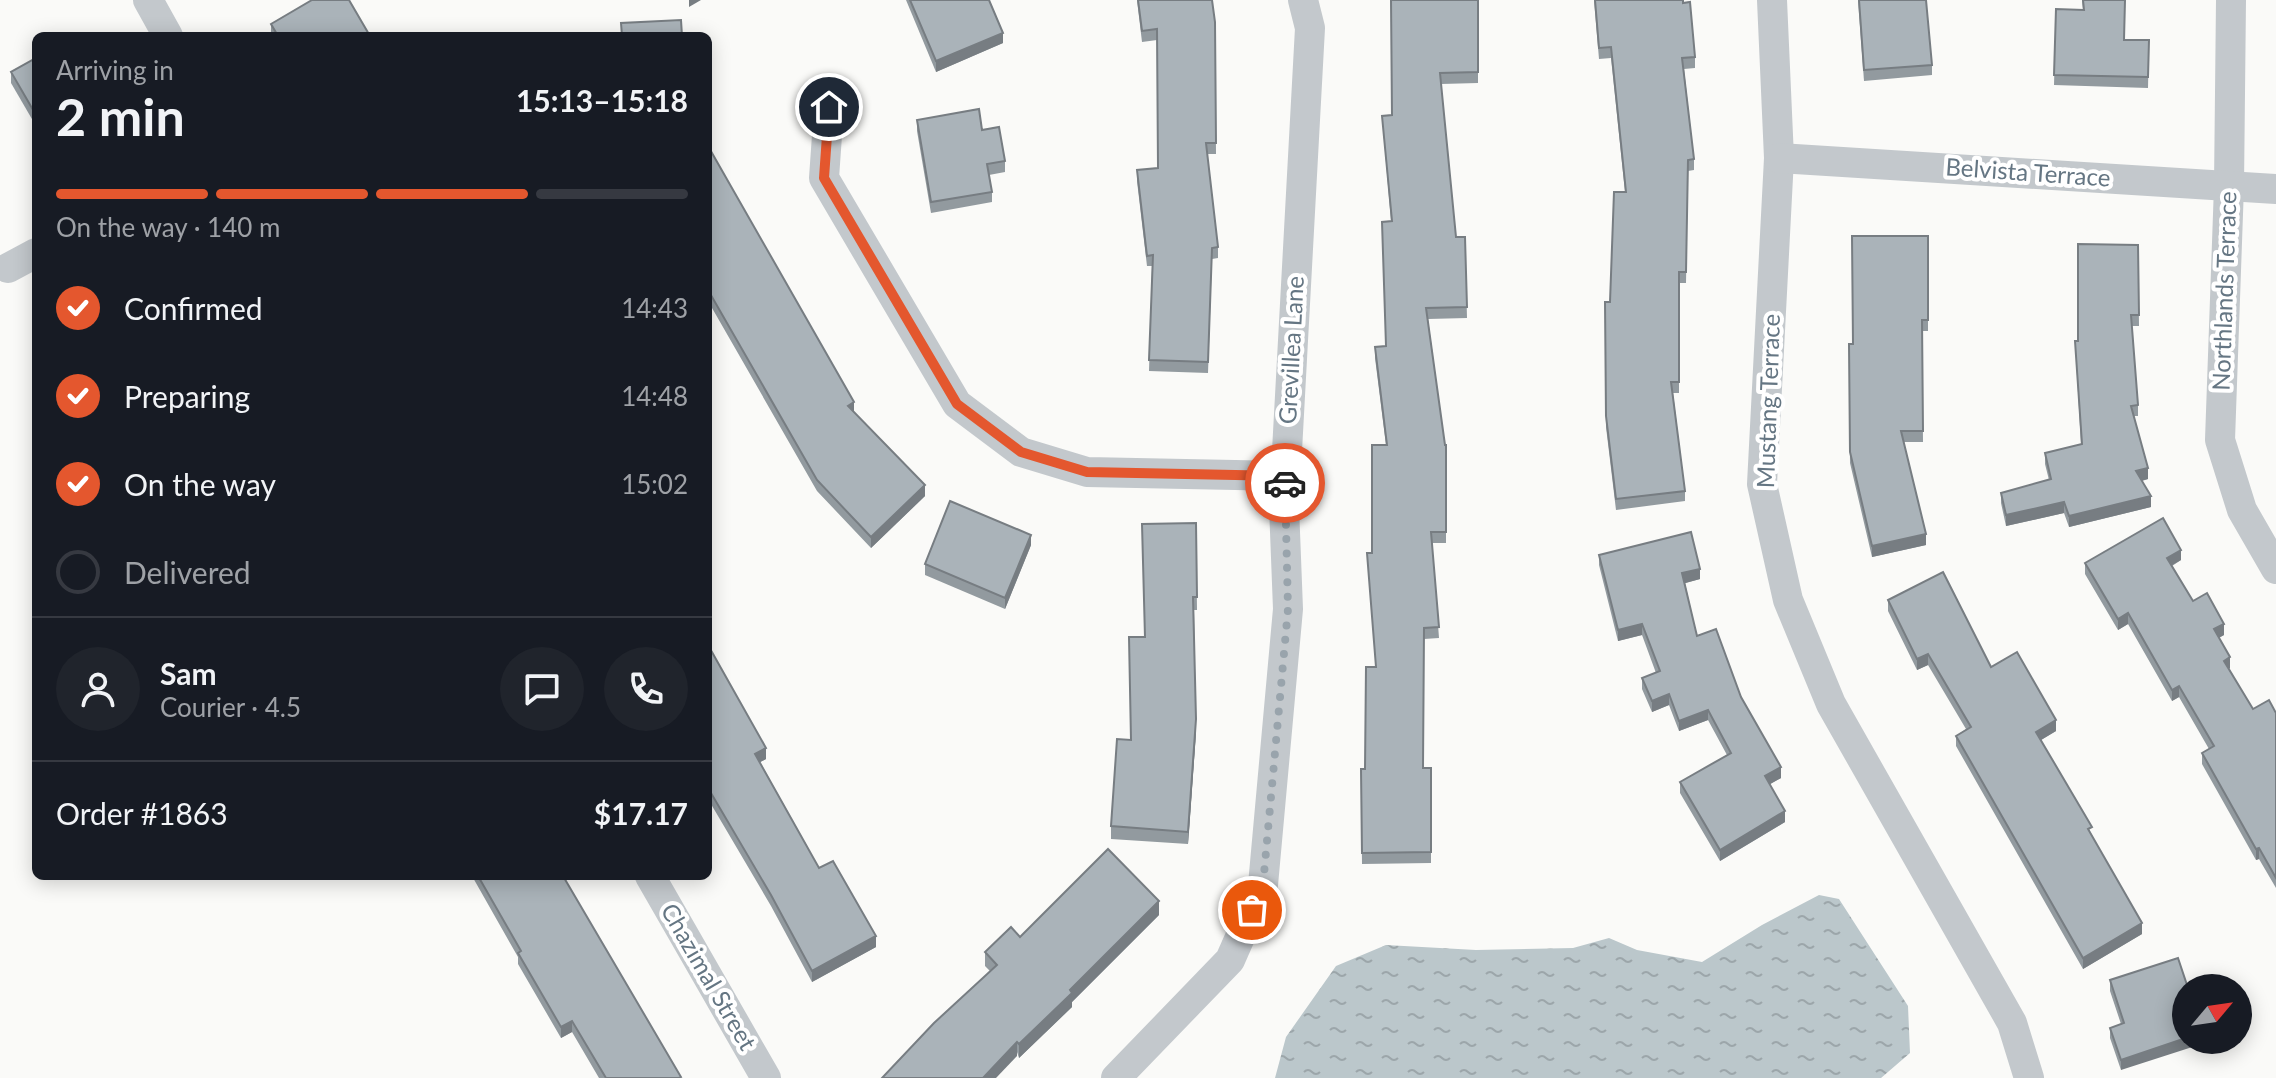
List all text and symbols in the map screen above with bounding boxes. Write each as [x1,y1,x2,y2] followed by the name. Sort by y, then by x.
[56,54,174,86] text: Arriving in
[795,73,863,141] pin
[516,82,688,118] text: 15:13–15:18
[56,85,185,147] text: 2 min
[807,85,851,129] icon: home
[1945,151,2112,192] street label: Belvista Terrace
[2206,191,2241,391] street label: Northlands Terrace
[56,211,280,243] text: On the way · 140 m
[1272,275,1309,425] street label: Grevillea Lane
[56,286,100,330] icon: check
[124,290,263,326] text: Confirmed
[621,292,688,324] text: 14:43
[1750,313,1785,489] street label: Mustang Terrace
[56,374,100,418] icon: check
[124,378,250,414] text: Preparing
[621,380,688,412] text: 14:48
[1245,443,1325,523] courier
[1263,461,1307,505] icon: car
[56,462,100,506] icon: check
[124,466,276,502] text: On the way
[621,468,688,500] text: 15:02
[124,554,251,590] text: Delivered
[56,647,140,731] button: person
[500,647,584,731] button: chat
[604,647,688,731] button: phone
[160,655,217,691] text: Sam
[160,691,301,723] text: Courier · 4.5
[56,795,228,831] text: Order #1863
[594,795,688,831] text: $17.17
[1218,876,1286,944] pin
[1230,888,1274,932] icon: bag
[656,898,763,1055] street label: Chazimal Street
[2172,974,2252,1054] north arrow
[2172,974,2252,1054] map controls

